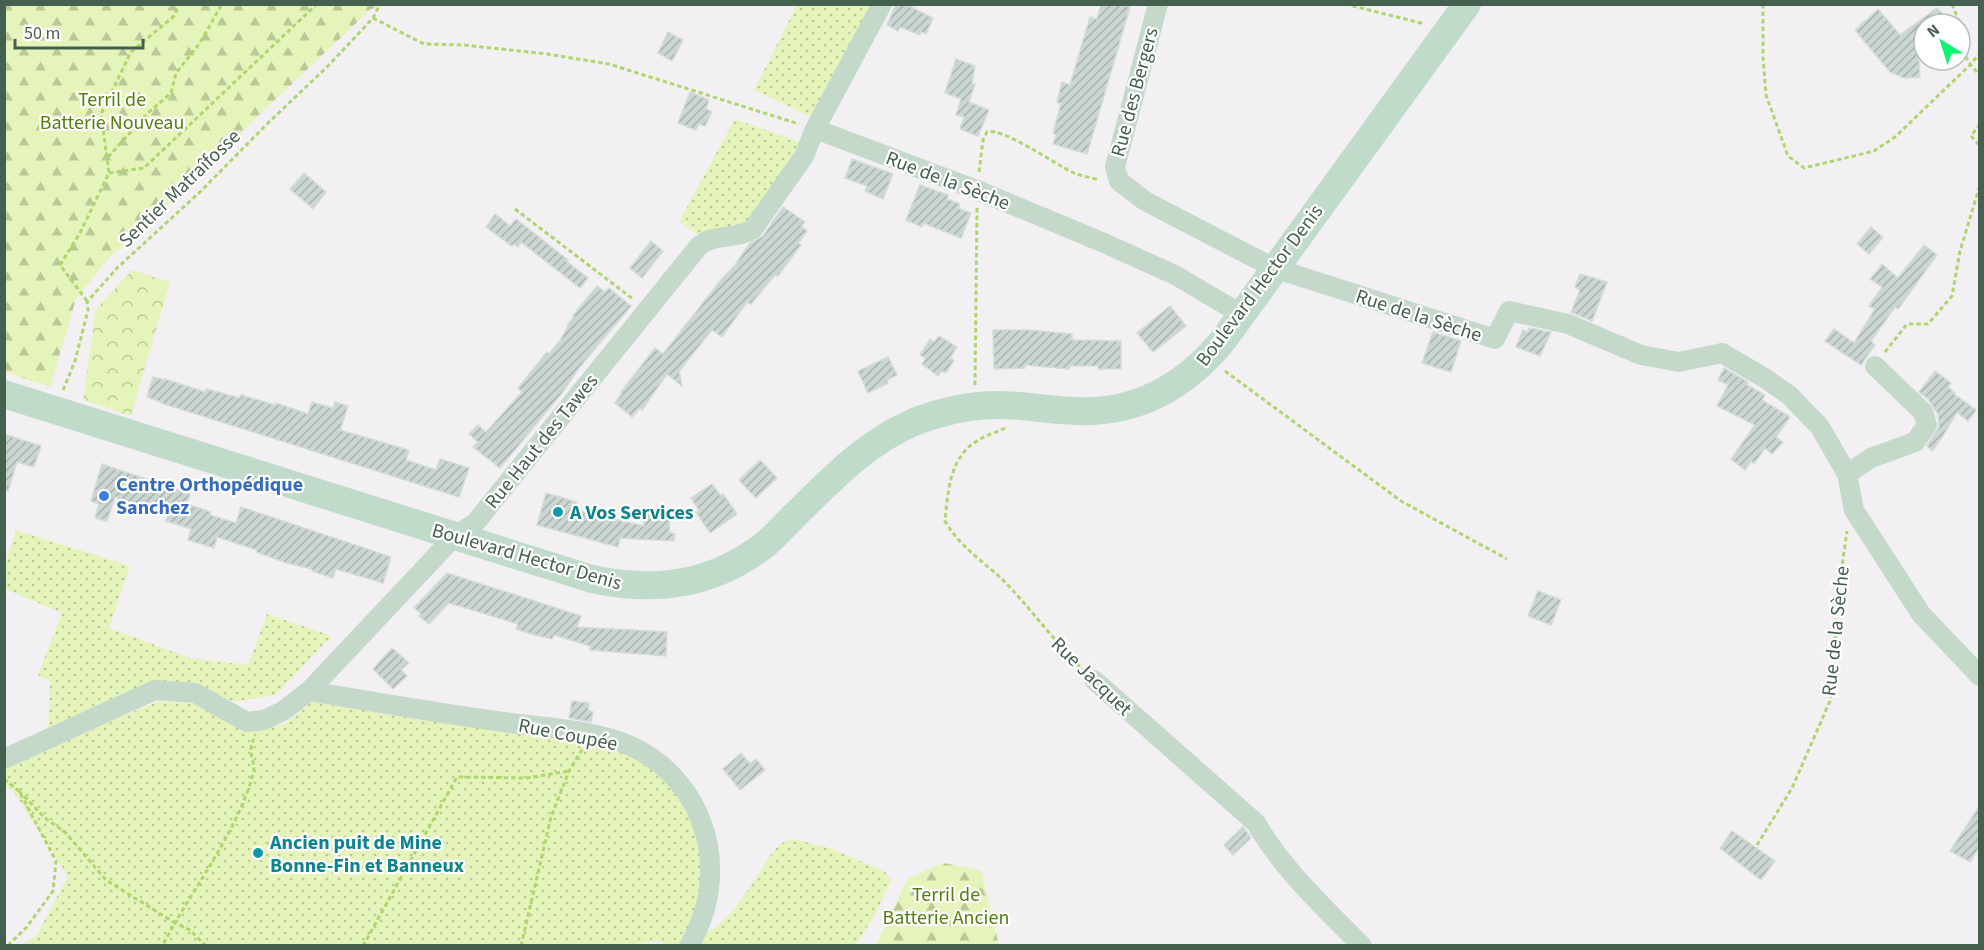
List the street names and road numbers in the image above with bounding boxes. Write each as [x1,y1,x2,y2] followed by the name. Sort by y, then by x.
[1104,24,1166,160] street label: Rue des Bergers
[113,123,247,254] street label: Sentier Matraîfosse
[882,144,1014,217] street label: Rue de la Sèche
[1190,199,1330,372] street label: Boulevard Hector Denis
[1352,282,1485,350] street label: Rue de la Sèche
[479,368,605,515] street label: Rue Haut des Tawes
[429,516,625,597] street label: Boulevard Hector Denis
[1815,564,1857,698] street label: Rue de la Sèche
[1045,631,1138,723] street label: Rue Jacquet
[516,712,620,758] street label: Rue Coupée

